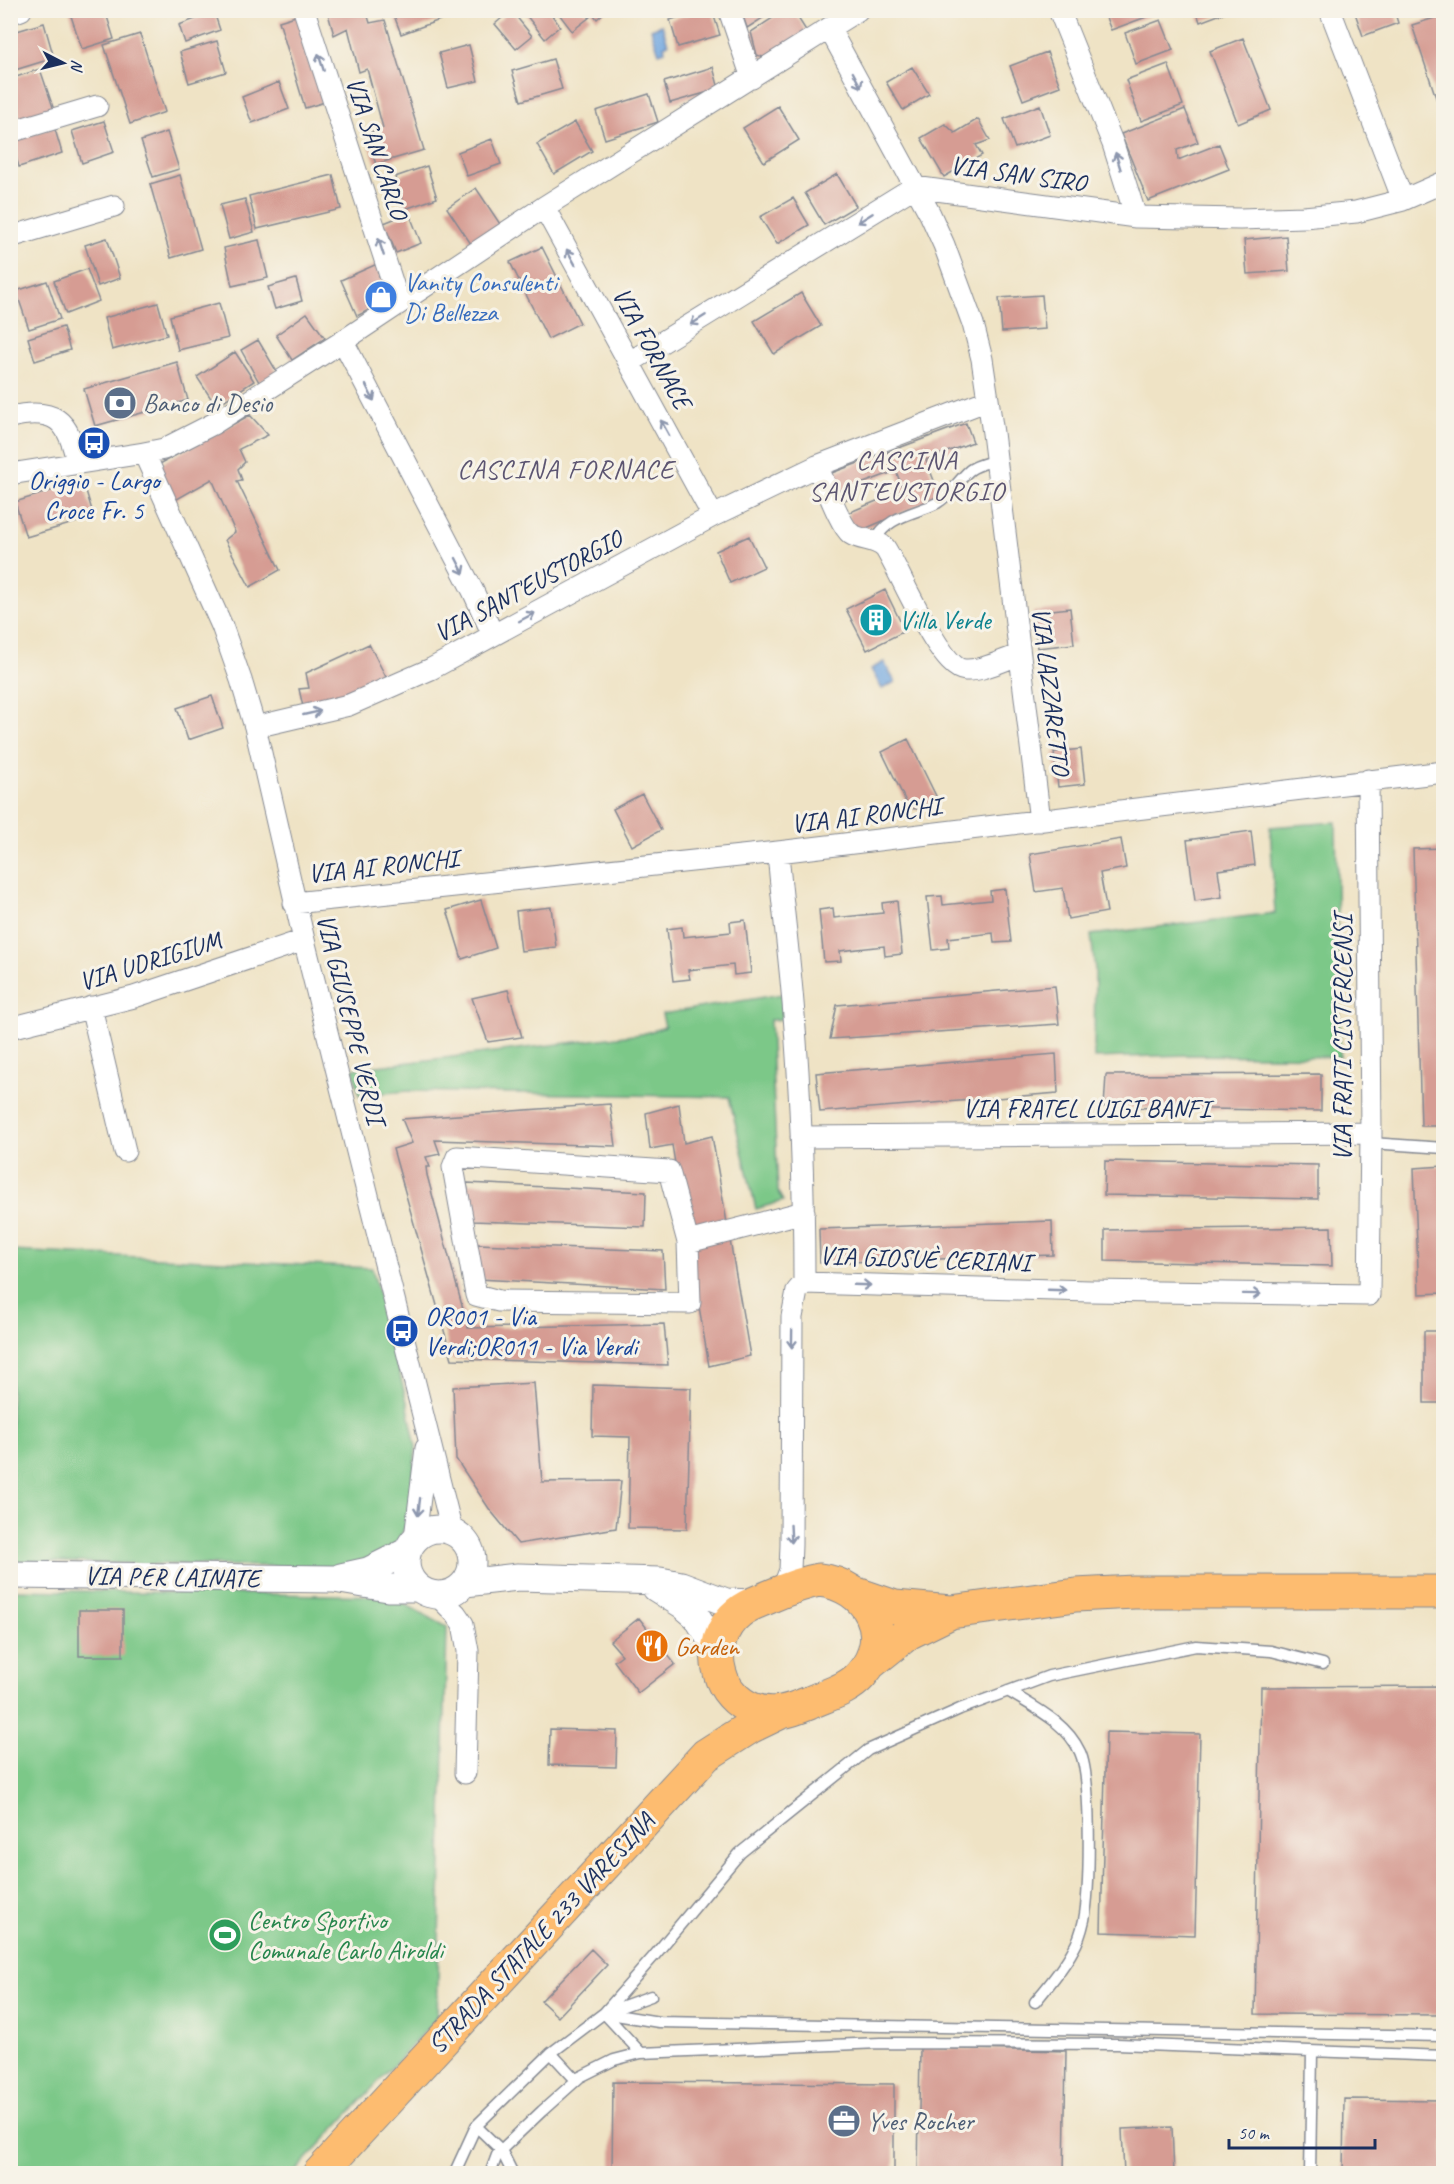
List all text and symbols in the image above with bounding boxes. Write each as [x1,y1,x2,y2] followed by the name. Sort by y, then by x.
[33,33,93,93] north arrow
[314,53,325,72] one-way arrow
[66,59,87,74] text: N
[851,71,863,88] one-way arrow
[339,73,416,226] street label: VIA SAN CARLO
[948,148,1091,200] street label: VIA SAN SIRO
[1112,152,1123,171] one-way arrow
[856,212,873,225] one-way arrow
[375,238,386,257] one-way arrow
[565,249,577,266] one-way arrow
[404,266,560,329] place label: Vanity Consulenti Di Bellezza
[363,279,399,315] shop icon: Vanity Consulenti Di Bellezza
[605,281,701,418] street label: VIA FORNACE
[690,315,707,327] one-way arrow
[364,384,376,401] one-way arrow
[102,385,138,421] bank icon: Banco di Desio
[143,387,274,420] place label: Banco di Desio
[659,420,671,437] one-way arrow
[76,425,112,461] bus stop icon: Origgio - Largo Croce Fr. 5
[809,443,1006,508] district label: CASCINA SANT'EUSTORGIO
[457,452,677,486] district label: CASCINA FORNACE
[28,464,162,527] place label: Origgio - Largo Croce Fr. 5
[428,521,630,649] street label: VIA SANT'EUSTORGIO
[454,557,466,574] one-way arrow
[858,602,894,638] building icon: Villa Verde
[899,604,993,637] place label: Villa Verde
[1024,606,1078,780] street label: VIA LAZZARETTO
[518,611,535,623] one-way arrow
[302,707,321,719] one-way arrow
[789,789,948,841] street label: VIA AI RONCHI
[306,841,465,890] street label: VIA AI RONCHI
[1326,909,1359,1161] street label: VIA FRATI CISTERCENSI
[309,911,394,1133] street label: VIA GIUSEPPE VERDI
[75,923,227,998] street label: VIA UDRIGIUM
[962,1092,1215,1125] street label: VIA FRATEL LUIGI BANFI
[819,1239,1037,1279] street label: VIA GIOSUÈ CERIANI
[852,1279,872,1290] one-way arrow
[1047,1284,1067,1296] one-way arrow
[1242,1288,1262,1299] one-way arrow
[425,1300,640,1363] place label: OR001 - Via Verdi;OR011 - Via Verdi
[384,1313,420,1349] bus stop icon: OR001 - Via Verdi;OR011 - Via Verdi
[786,1328,798,1348] one-way arrow
[413,1497,424,1517] one-way arrow
[785,1523,796,1543] one-way arrow
[84,1559,263,1595] street label: VIA PER LAINATE
[634,1628,670,1664] restaurant icon: Garden
[675,1630,740,1663] place label: Garden
[421,1804,663,2060] street label: STRADA STATALE 233 VARESINA
[248,1904,446,1967] place label: Centro Sportivo Comunale Carlo Airoldi
[207,1917,243,1953] sports icon: Centro Sportivo Comunale Carlo Airoldi
[826,2103,862,2139] office icon: Yves Rocher
[867,2105,975,2138] place label: Yves Rocher
[1229,2112,1374,2150] scale bar
[1238,2122,1271,2144] text: 50 m

